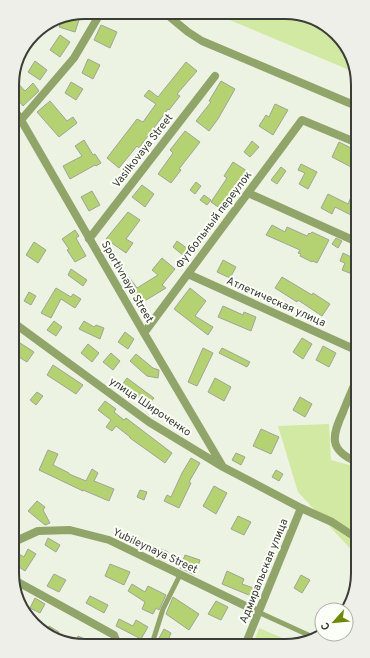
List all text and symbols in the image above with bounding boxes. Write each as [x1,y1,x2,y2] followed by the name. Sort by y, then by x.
[110,111,176,191] street label: Vasilkovaya Street
[173,168,255,272] street label: Футбольный переулок
[98,239,156,325] street label: Sportivnaya Street
[224,274,328,330] street label: Атлетическая улица
[106,374,194,440] street label: улица Широченко
[237,516,291,625] street label: Адмиральская улица
[110,525,200,577] street label: Yubileynaya Street
[314,602,354,642] north arrow
[318,620,334,632] text: С

